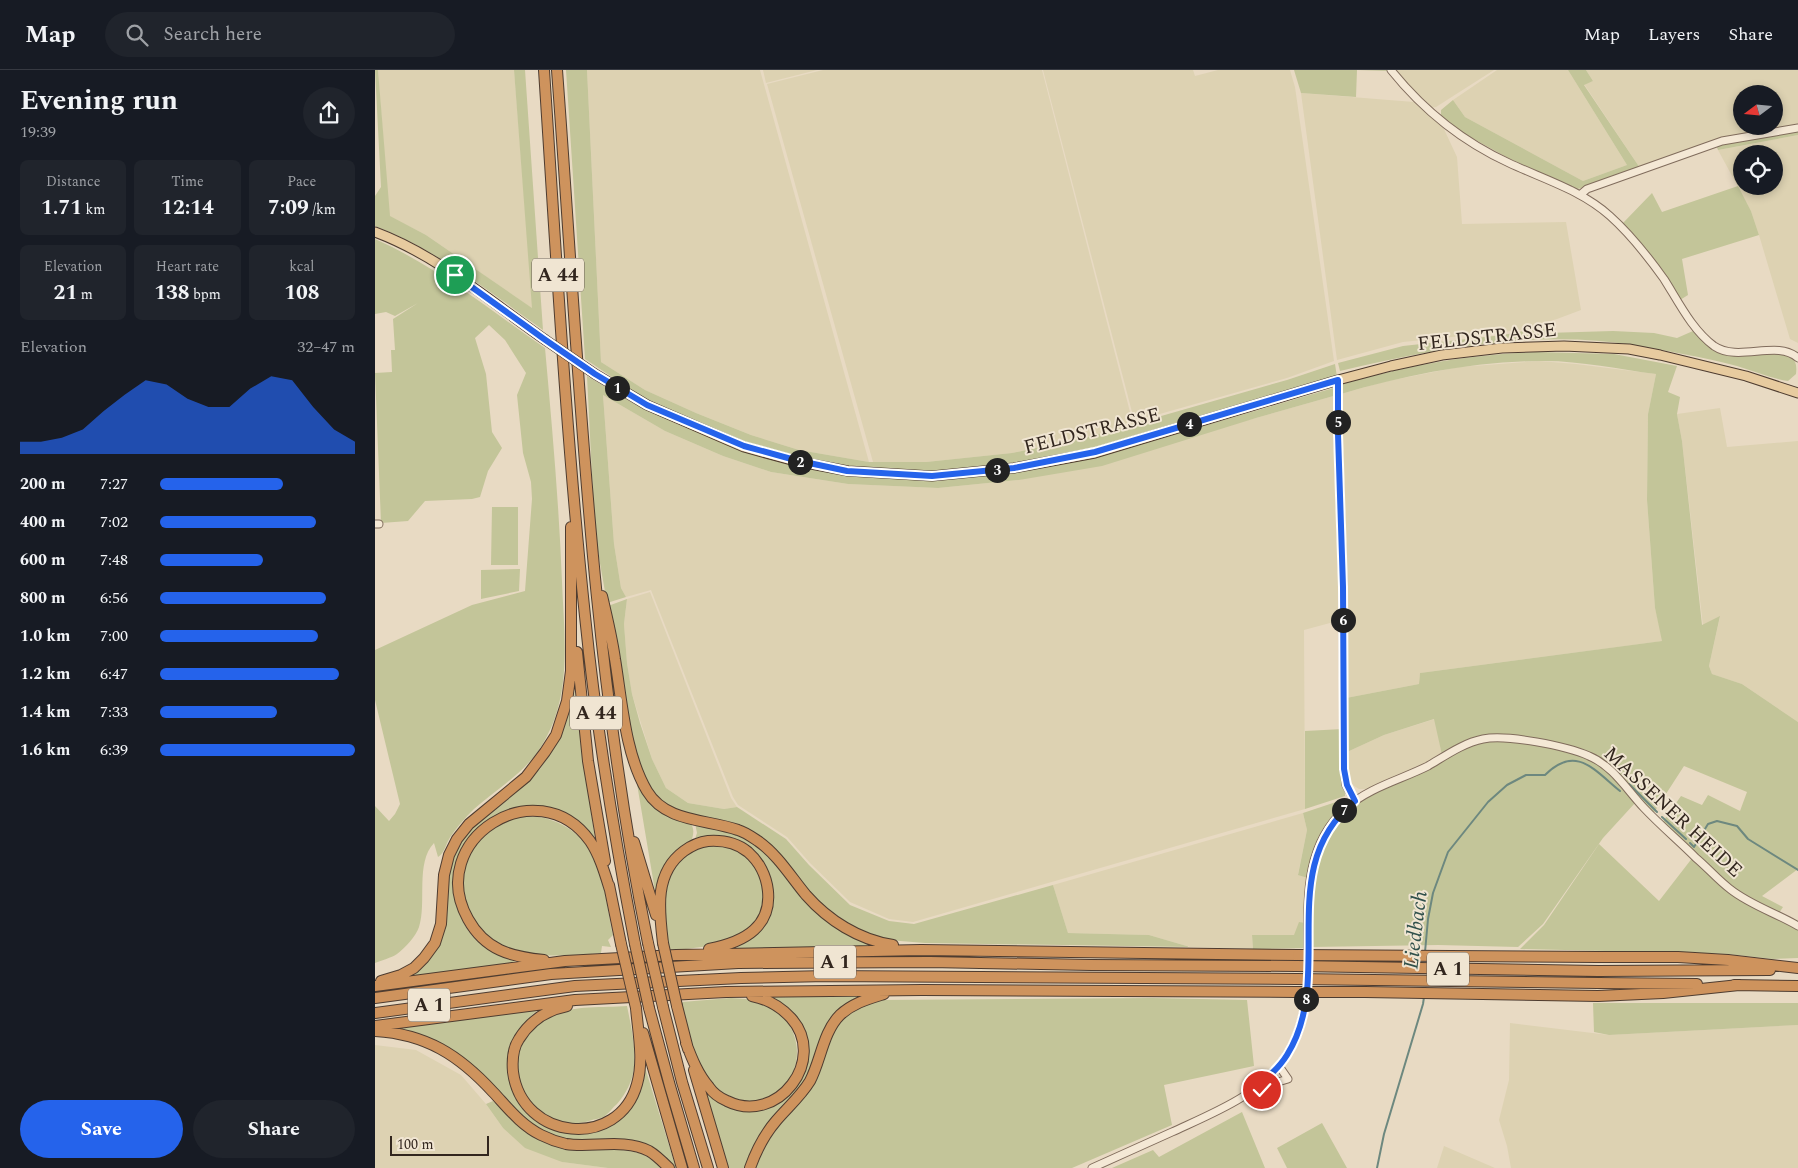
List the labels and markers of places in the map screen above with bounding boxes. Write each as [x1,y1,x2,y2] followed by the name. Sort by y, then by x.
[434,254,476,296] pin
[605,376,629,400] pin: 1
[1325,410,1351,434] pin: 5
[1177,412,1201,436] pin: 4
[787,450,813,474] pin: 2
[985,458,1009,482] pin: 3
[1331,608,1355,632] pin: 6
[1331,798,1357,822] pin: 7
[1293,986,1319,1012] pin: 8
[1241,1069,1283,1111] pin

